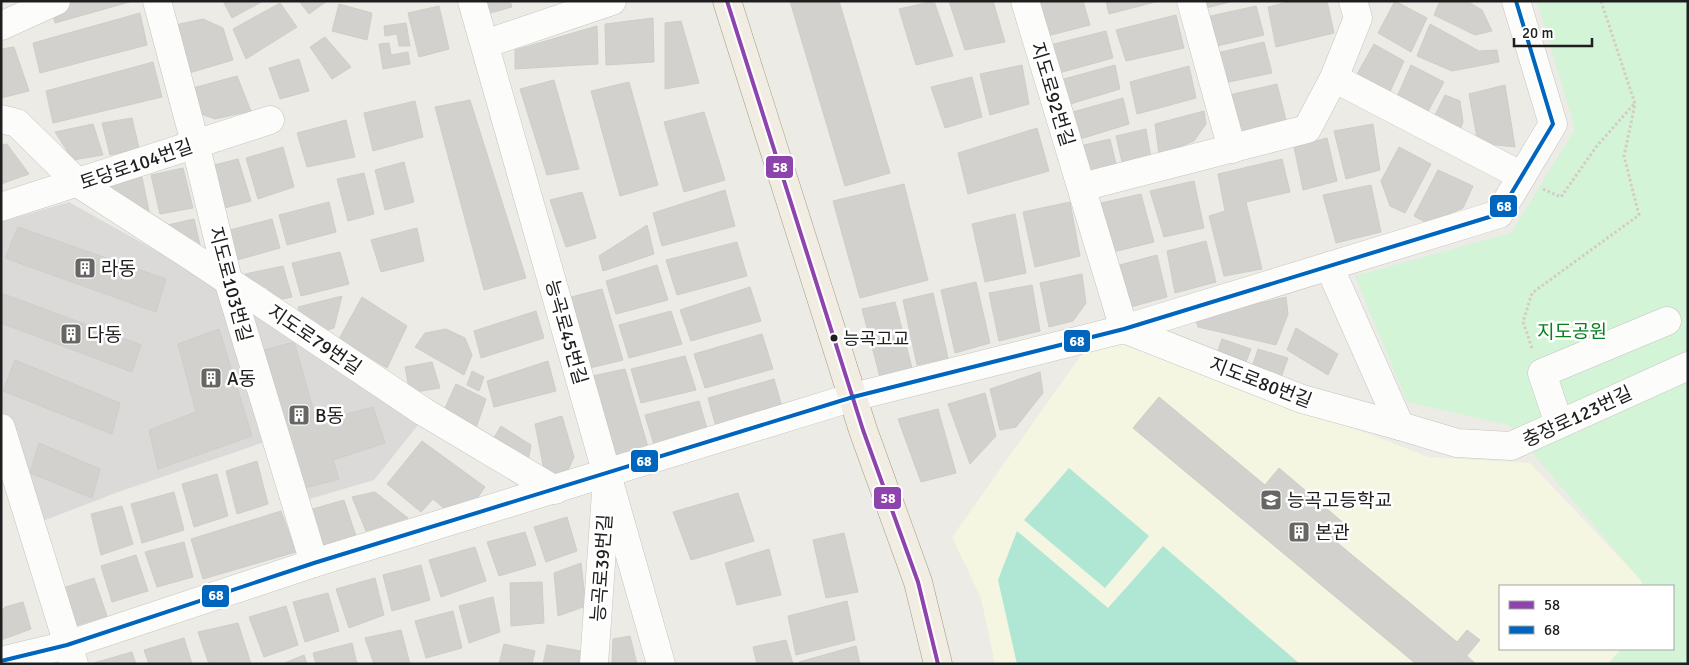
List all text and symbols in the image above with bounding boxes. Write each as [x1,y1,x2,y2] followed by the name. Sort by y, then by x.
[1514,15,1592,47] scale bar
[1522,24,1553,42] text: 20 m
[1025,39,1079,149] street label: 지도로92번길
[77,134,196,196] street label: 토당로104번길
[765,155,794,179] line badge: 58
[772,159,788,176] text: 58
[1489,194,1518,218] line badge: 68
[1496,198,1512,215] text: 68
[203,224,257,344] street label: 지도로103번길
[73,256,97,280] building icon: 라동
[101,257,136,281] place label: 라동
[540,277,592,387] street label: 능곡로45번길
[263,300,366,380] street label: 지도로79번길
[1537,320,1607,344] park label: 지도공원
[59,322,83,346] building icon: 다동
[87,323,122,347] place label: 다동
[843,328,909,350] place label: 능곡고교
[1063,329,1091,353] line badge: 68
[829,333,839,343] marker: 능곡고교
[1069,333,1085,350] text: 68
[1206,352,1315,413] street label: 지도로80번길
[199,366,223,390] building icon: A동
[227,367,256,391] place label: A동
[1519,381,1636,453] street label: 충장로123번길
[287,403,311,427] building icon: B동
[315,404,344,428] place label: B동
[630,449,659,473] line badge: 68
[636,453,652,470] text: 68
[873,486,902,510] line badge: 58
[1259,488,1283,512] school or university icon: 능곡고등학교
[1287,489,1392,513] place label: 능곡고등학교
[880,490,896,507] text: 58
[586,513,618,623] street label: 능곡로39번길
[1287,520,1311,544] building icon: 본관
[1315,521,1350,545] place label: 본관
[201,584,230,608] line badge: 68
[1499,585,1674,650] legend
[208,587,224,604] text: 68
[1544,596,1560,614] text: 58
[1544,621,1560,639] text: 68

